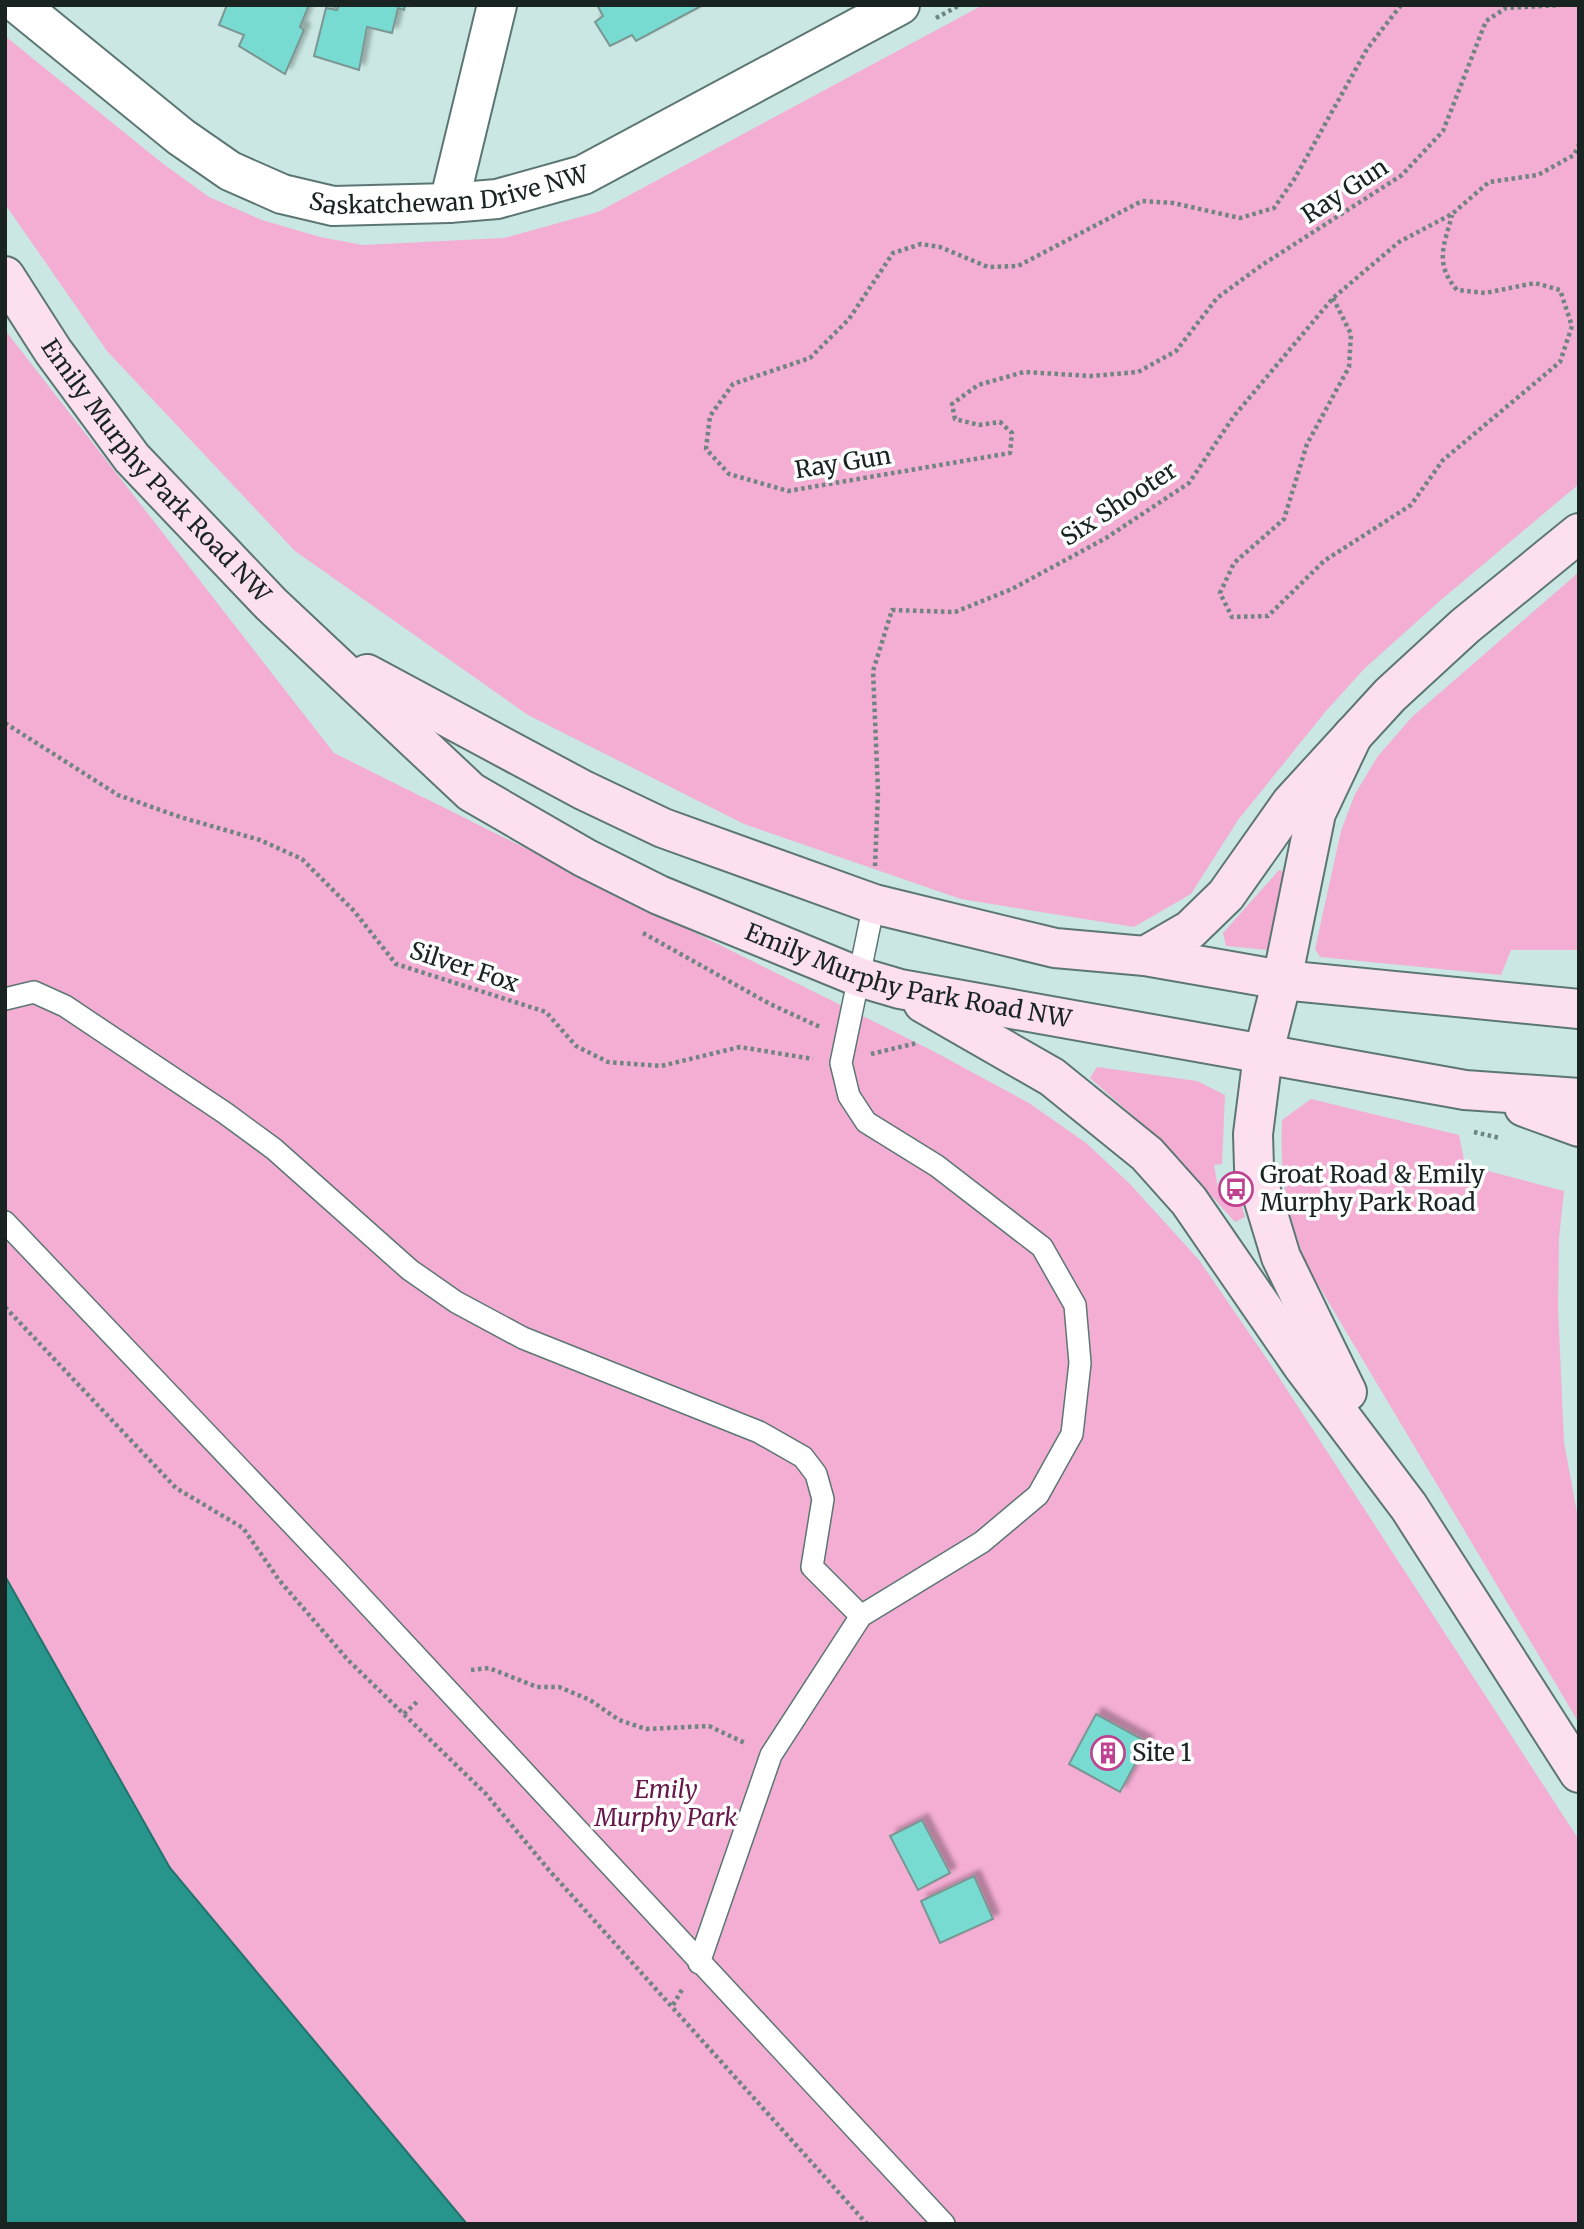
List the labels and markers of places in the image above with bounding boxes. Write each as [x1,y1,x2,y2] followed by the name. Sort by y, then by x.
[1260,1159,1485,1218] place label: Groat Road & Emily Murphy Park Road
[1217,1170,1255,1208] bus stop icon: Groat Road & Emily Murphy Park Road
[1089,1734,1127,1772] building icon: Site 1
[1132,1737,1191,1768] place label: Site 1

